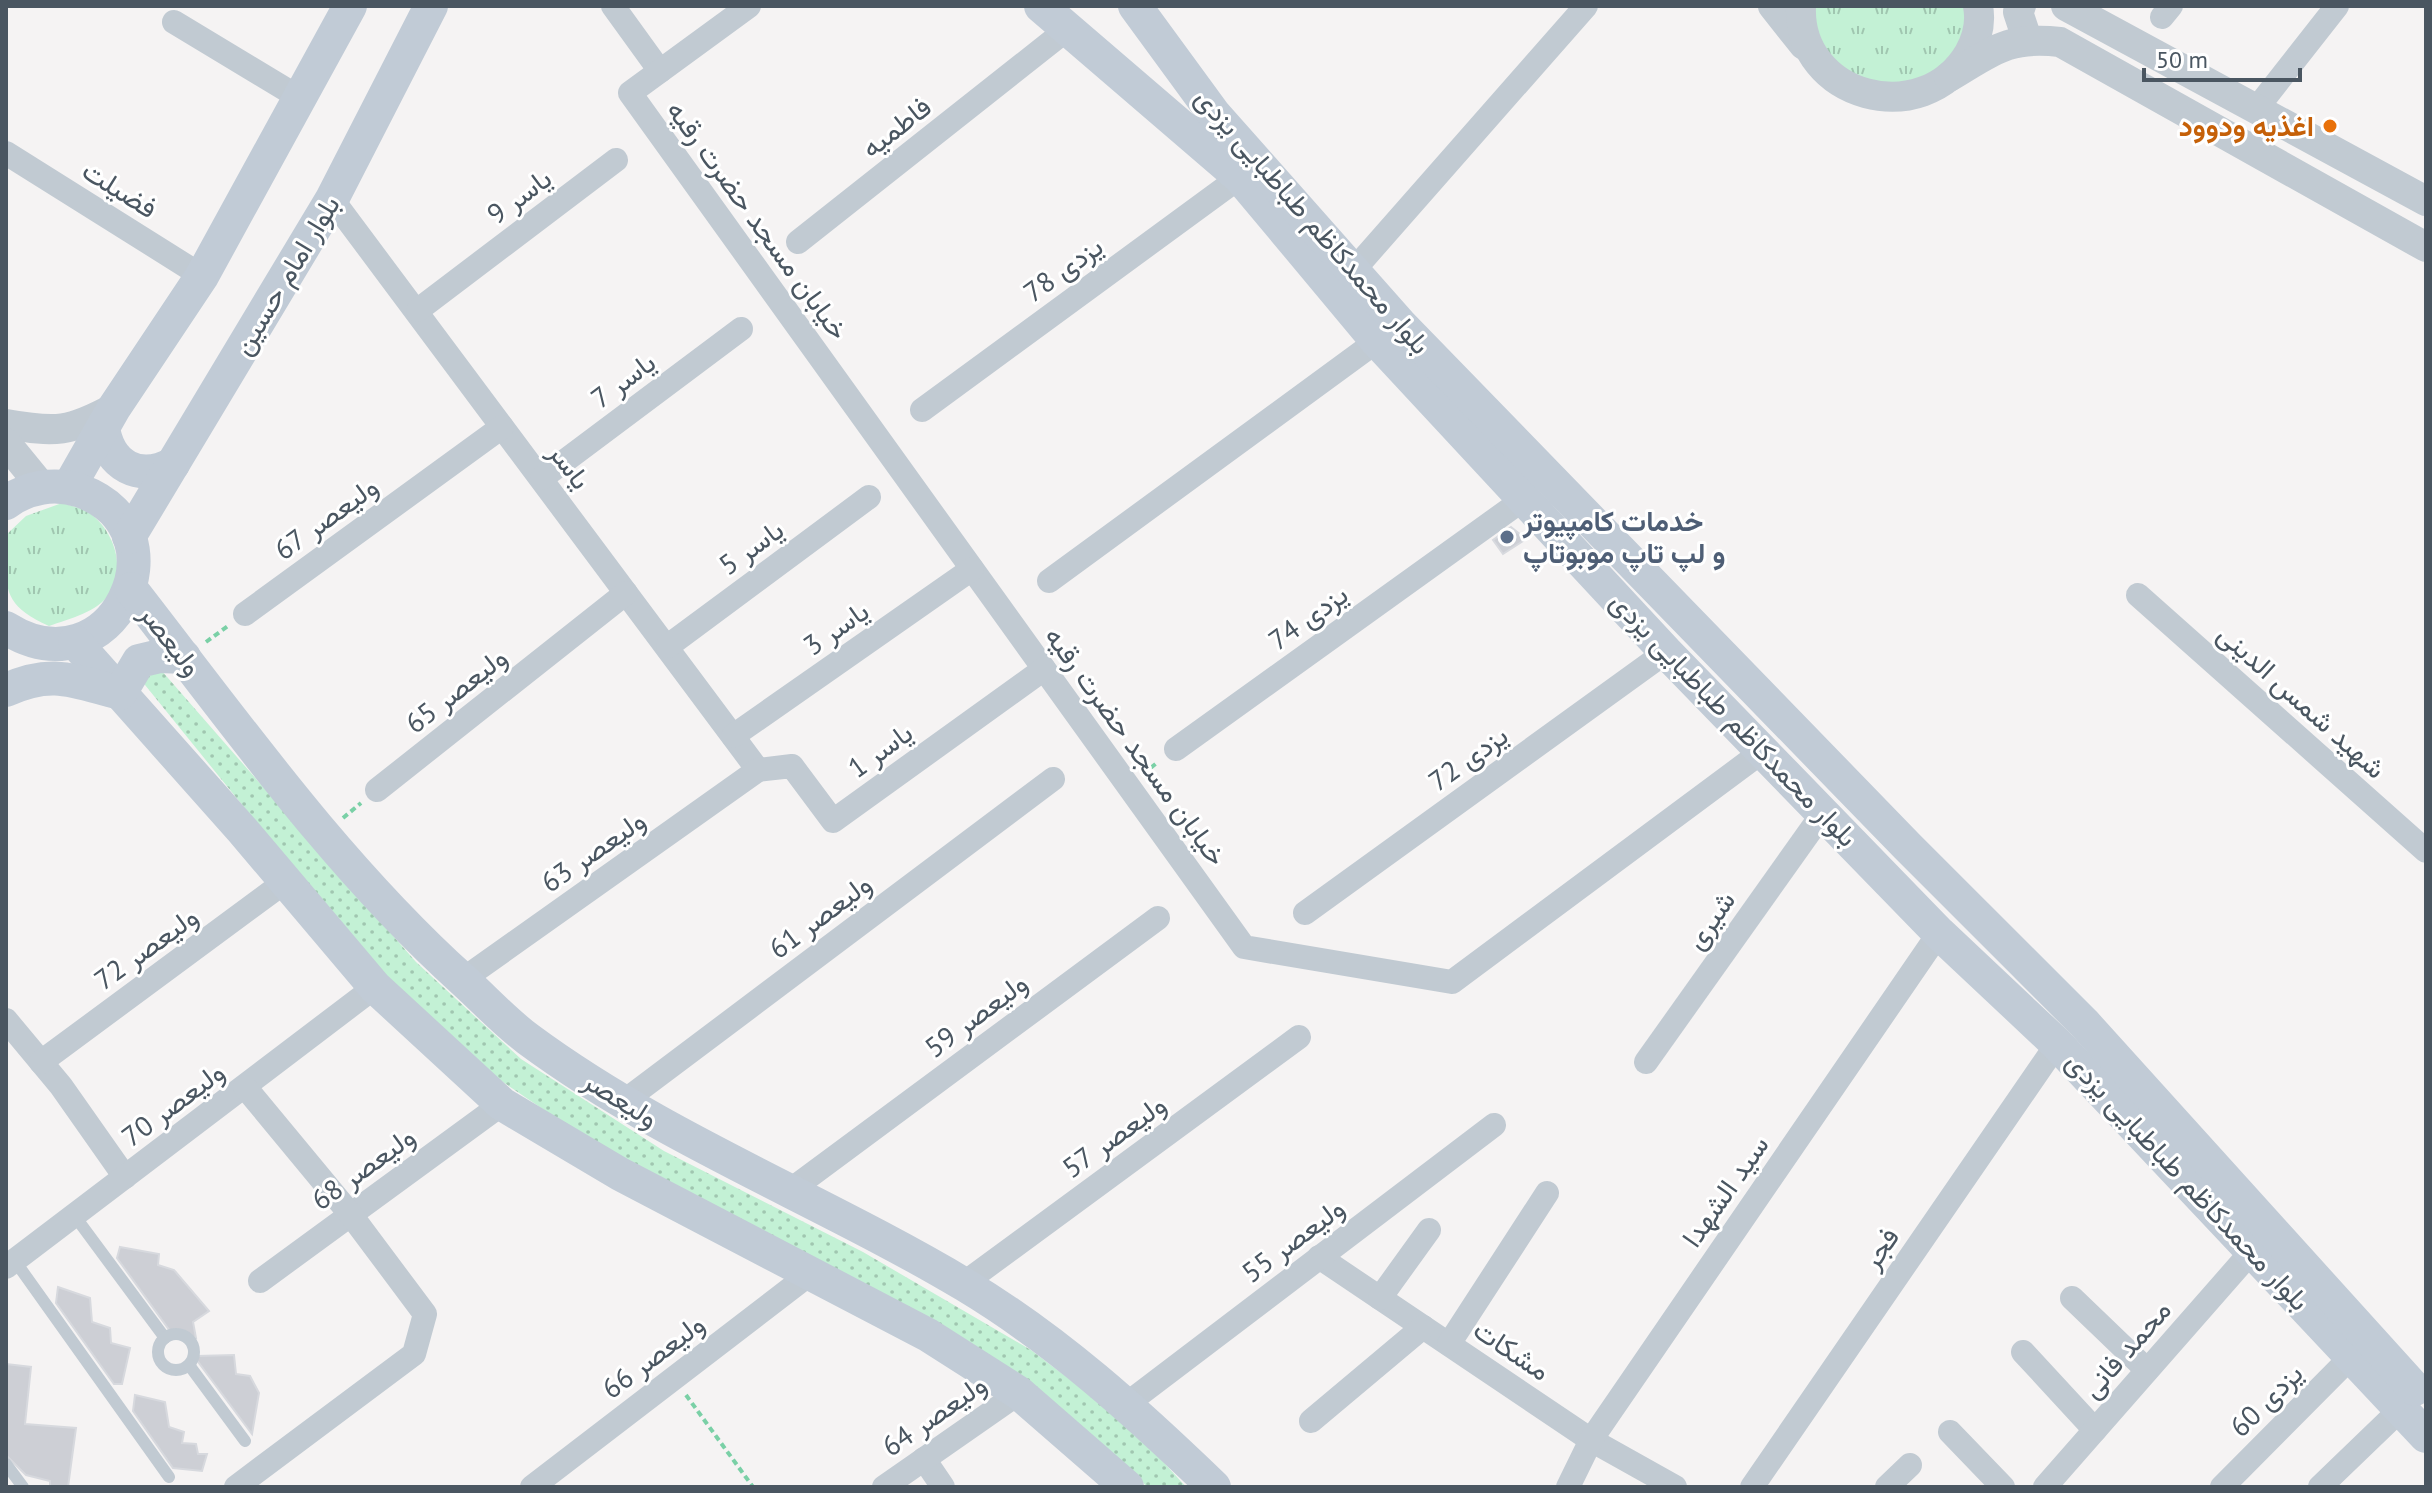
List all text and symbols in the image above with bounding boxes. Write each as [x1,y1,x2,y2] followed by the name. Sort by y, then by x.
[2144,32,2300,82] scale bar
[2156,44,2208,75] text: 50 m
[1187,80,1439,362] street label: بلوار محمدکاظم طباطبایی یزدی
[853,88,938,166] street label: فاطمیه
[659,93,858,347] street label: خیابان مسجد حضرت رقیه
[2179,107,2314,144] place label: اغذیه ودوود
[2321,117,2339,135] marker: اغذیه ودوود
[76,151,165,226] street label: فضیلت
[479,159,558,232] street label: یاسر 9
[223,188,349,362] street label: بلوار امام حسین
[1016,227,1110,310] street label: یزدی 78
[583,343,662,416] street label: یاسر 7
[540,434,600,496] street label: یاسر
[266,467,385,568] street label: ولیعصر 67
[1522,502,1726,573] place label: خدمات کامپیوتر و لپ تاپ موبوتاپ
[711,511,791,583] street label: یاسر 5
[1498,528,1516,546] marker: خدمات کامپیوتر و لپ تاپ موبوتاپ
[1261,575,1355,658] street label: یزدی 74
[1602,583,1866,855] street label: بلوار محمدکاظم طباطبایی یزدی
[796,592,876,663] street label: یاسر 3
[131,595,211,683] street label: ولیعصر
[2210,615,2394,786] street label: شهید شمس الدینی
[1037,619,1236,873] street label: خیابان مسجد حضرت رقیه
[397,638,514,741] street label: ولیعصر 65
[840,714,920,786] street label: یاسر 1
[1421,716,1515,799] street label: یزدی 72
[533,801,652,900] street label: ولیعصر 63
[761,865,879,966] street label: ولیعصر 61
[1676,883,1743,956] street label: شیری
[86,897,205,998] street label: ولیعصر 72
[917,964,1035,1065] street label: ولیعصر 59
[2058,1043,2318,1319] street label: بلوار محمدکاظم طباطبایی یزدی
[114,1053,232,1154] street label: ولیعصر 70
[576,1061,666,1136] street label: ولیعصر
[1054,1085,1173,1186] street label: ولیعصر 57
[303,1117,422,1218] street label: ولیعصر 68
[1673,1128,1776,1254] street label: سید الشهدا
[1234,1189,1352,1290] street label: ولیعصر 55
[1852,1220,1907,1277] street label: فجر
[2073,1292,2179,1406] street label: محمد فانی
[594,1305,712,1406] street label: ولیعصر 66
[1467,1311,1558,1389] street label: مشکات
[2221,1355,2310,1444] street label: یزدی 60
[874,1365,993,1464] street label: ولیعصر 64

